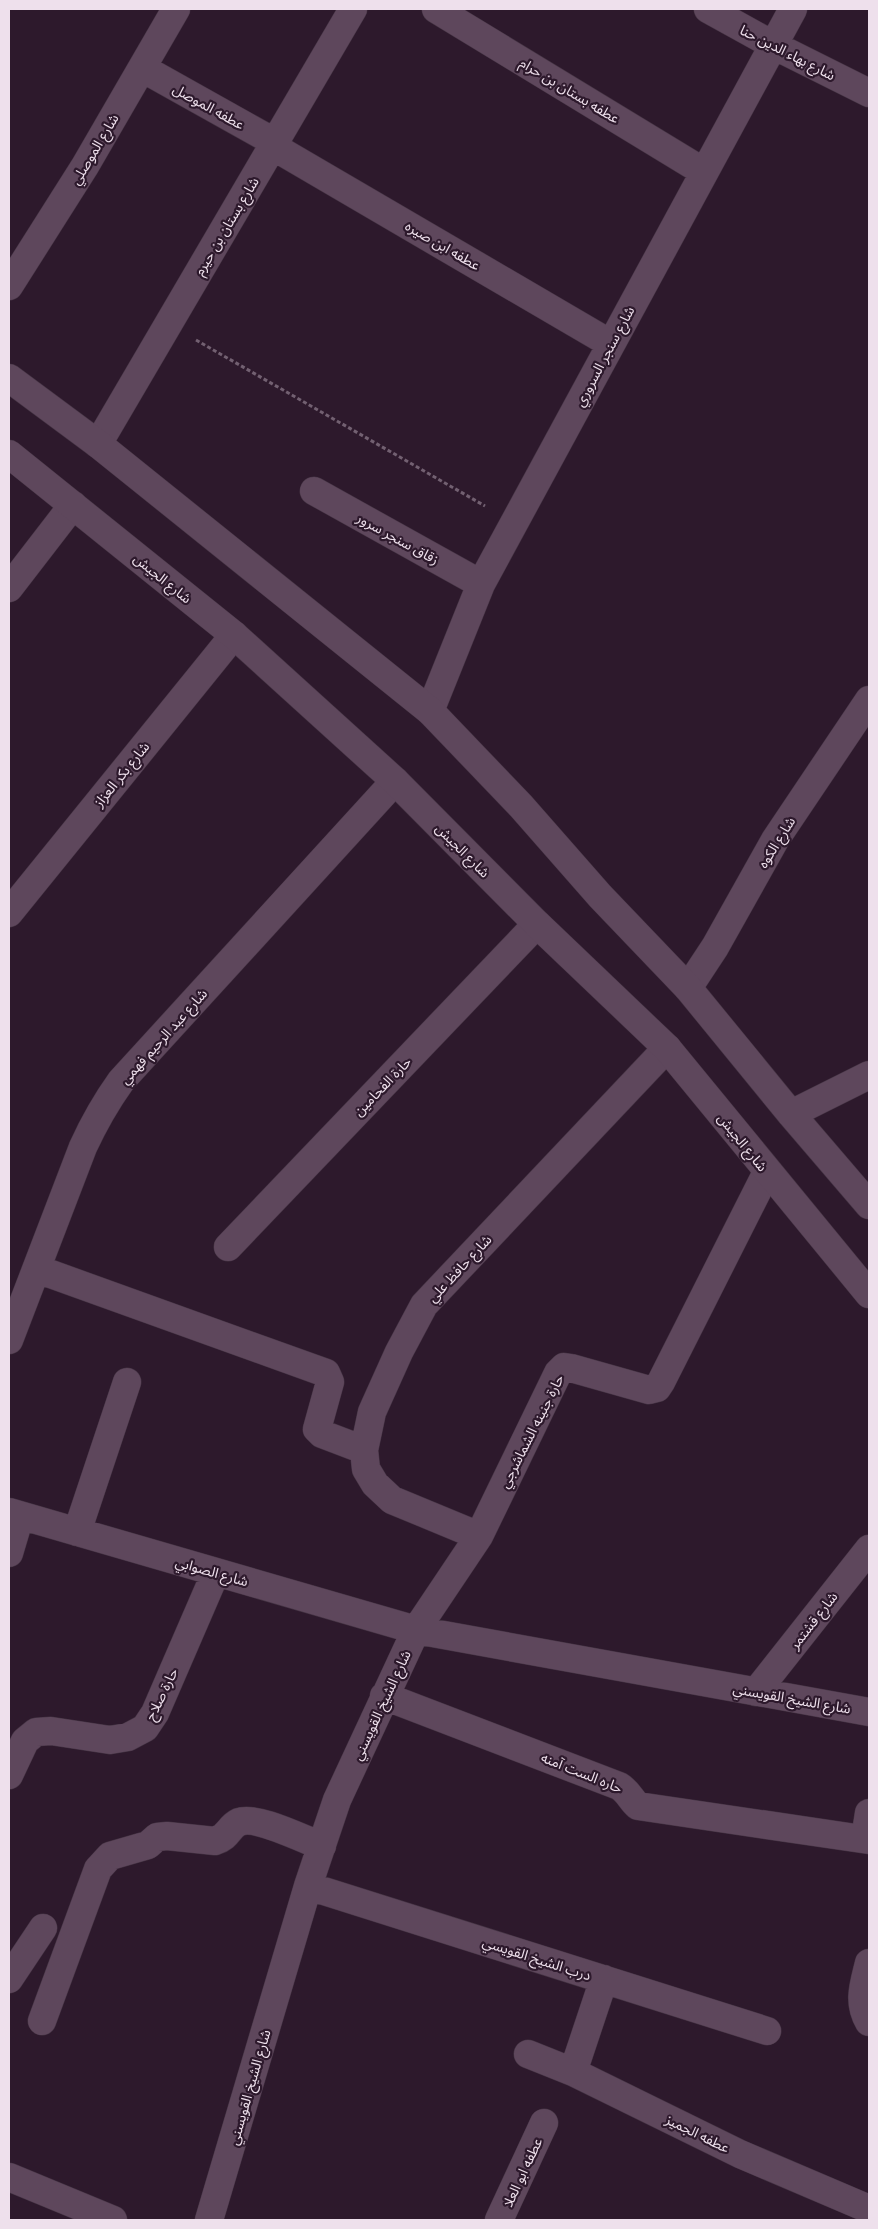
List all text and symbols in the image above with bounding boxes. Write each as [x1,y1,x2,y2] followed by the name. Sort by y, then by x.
[736,21,839,86] street label: شارع بهاء الدين حنا
[515,53,623,129] street label: عطفه بستان بن حرام
[170,79,248,133] street label: عطفه الموصل
[66,110,125,189] street label: شارع الموصلي
[190,174,265,280] street label: شارع بستان بن حيرم
[402,217,484,274] street label: عطفه ابن صيره
[570,303,640,411] street label: شارع سنجر السروري
[353,508,442,568] street label: زقاق سنجر سرور
[129,549,195,609] street label: شارع الجيش
[89,738,155,813] street label: شارع بكر العزاز
[754,813,801,872] street label: شارع الكوه
[430,819,494,883] street label: شارع الجيش
[116,985,213,1089] street label: شارع عبد الرحيم فهمي
[350,1053,415,1120] street label: حارة الفحامين
[712,1110,772,1176] street label: شارع الجيش
[423,1231,497,1308] street label: شارع حافظ علي
[495,1371,570,1492] street label: حارة جنينه الشماشرجي
[173,1552,250,1593] street label: شارع الصوابي
[785,1588,843,1655] street label: شارع قشتمر
[348,1647,417,1764] street label: شارع الشيخ القويسني
[141,1665,184,1724] street label: حارة صلاح
[731,1679,852,1720] street label: شارع الشيخ القويسني
[538,1748,625,1797] street label: حاره الست آمنه
[480,1932,594,1987] street label: درب الشيخ القويسي
[224,2027,277,2148] street label: شارع الشيخ القويسني
[662,2110,733,2157] street label: عطفه الجميز
[499,2135,546,2210] street label: عطفه ابو العلا

